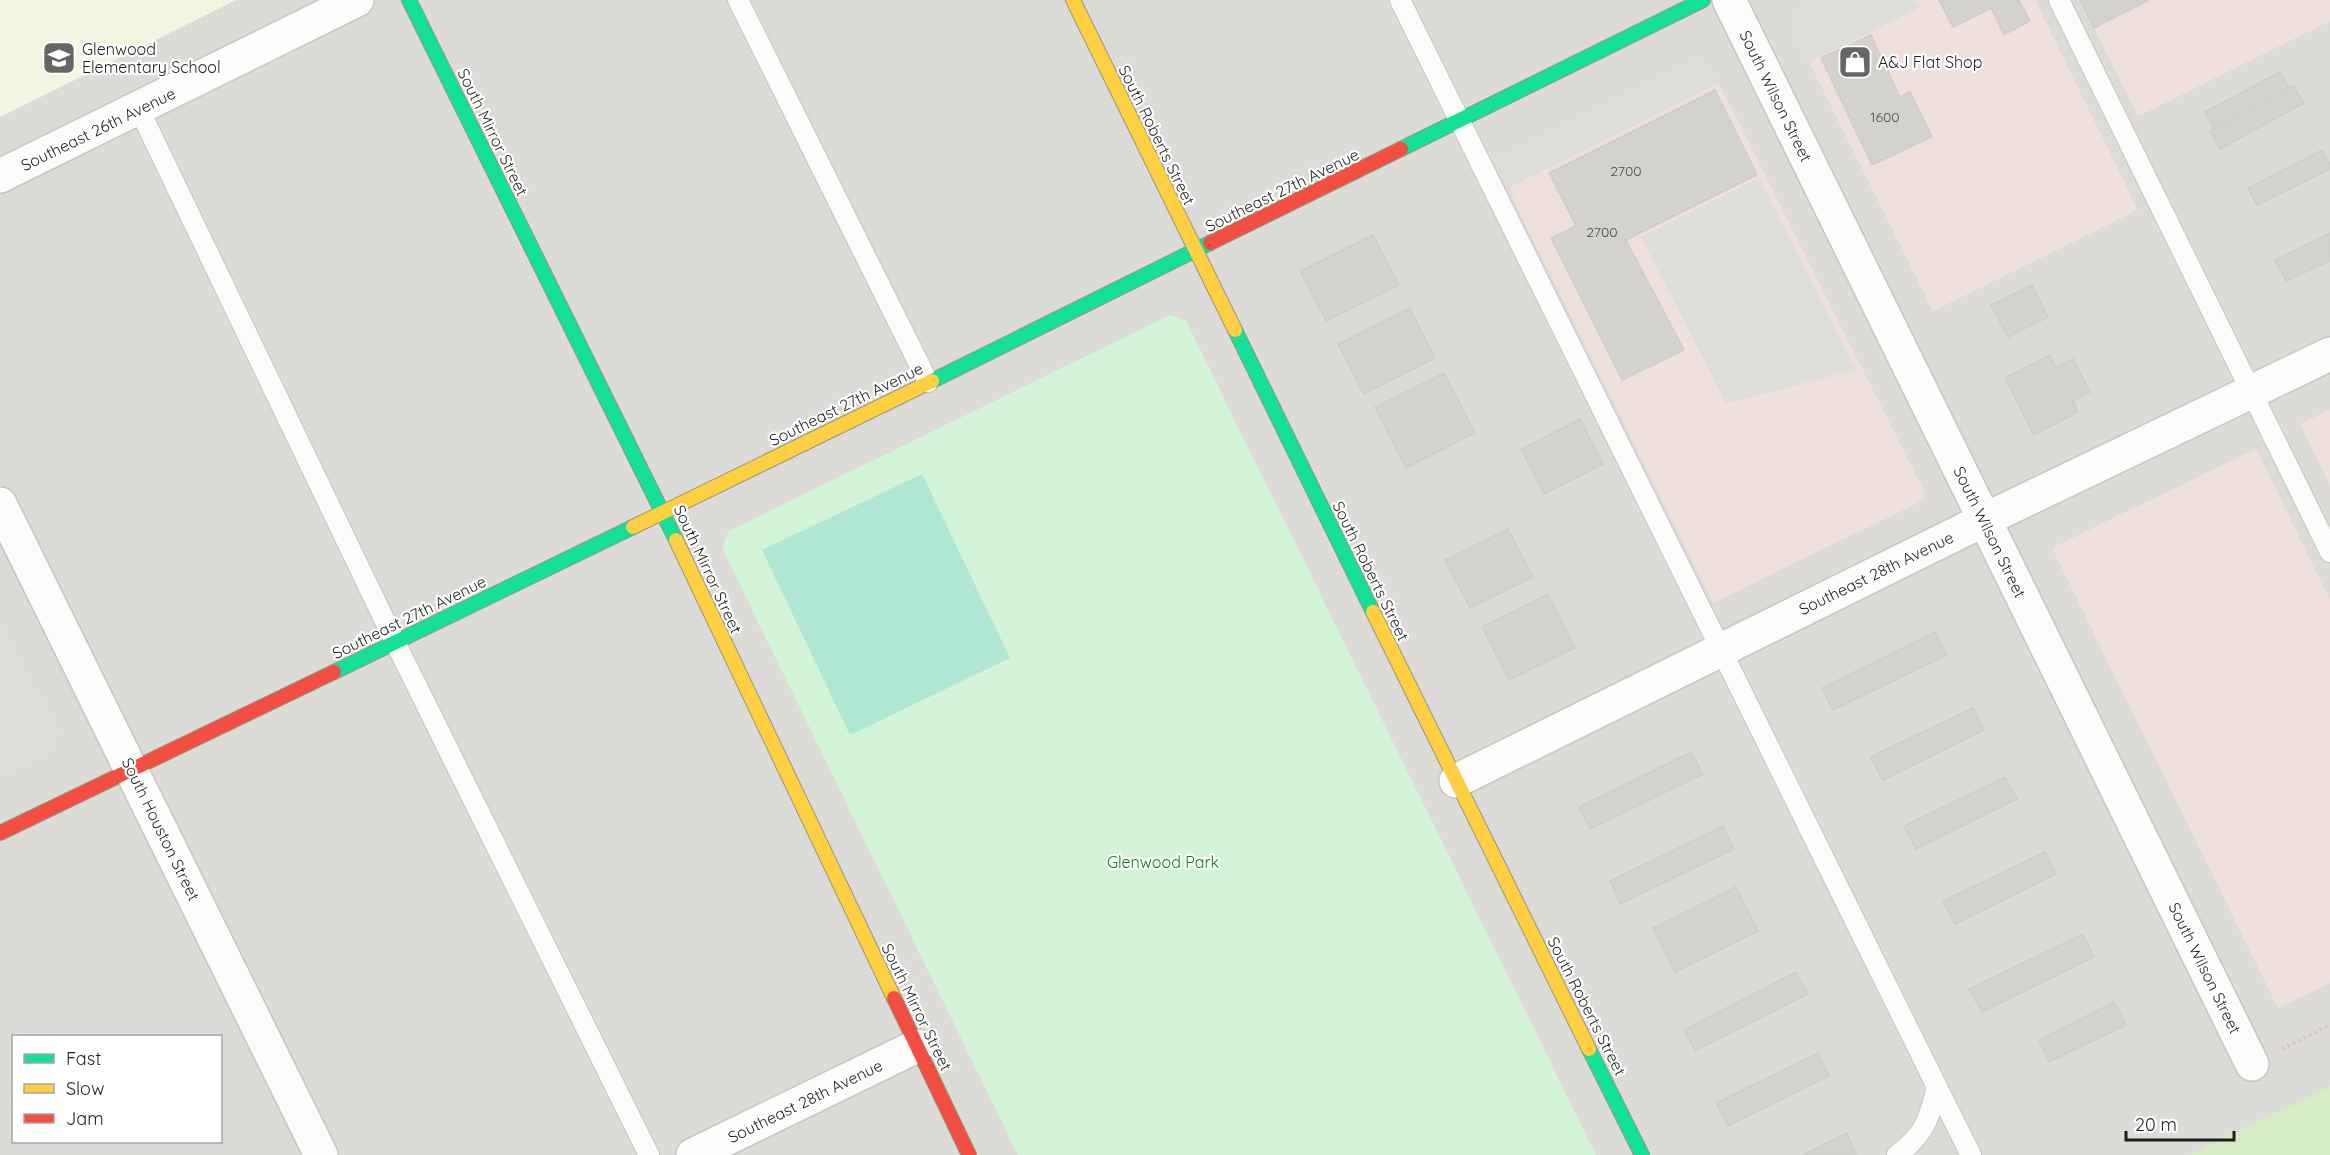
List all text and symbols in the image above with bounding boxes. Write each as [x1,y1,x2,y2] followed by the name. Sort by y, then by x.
[1736,27,1816,165] street label: South Wilson Street
[82,39,221,77] place label: Glenwood Elementary School
[41,40,77,76] school or university icon: Glenwood Elementary School
[1837,44,1873,80] shop icon: A&J Flat Shop
[1878,52,1982,72] place label: A&J Flat Shop
[1114,62,1200,208] street label: South Roberts Street
[454,65,532,199] street label: South Mirror Street
[17,83,179,175] street label: Southeast 26th Avenue
[1870,108,1900,126] house number: 1600
[1202,144,1362,236] street label: Southeast 27th Avenue
[1610,162,1642,180] house number: 2700
[1586,223,1618,241] house number: 2700
[766,358,926,450] street label: Southeast 27th Avenue
[1950,463,2030,601] street label: South Wilson Street
[1328,498,1414,644] street label: South Roberts Street
[670,502,746,636] street label: South Mirror Street
[1795,527,1957,619] street label: Southeast 28th Avenue
[329,571,489,663] street label: Southeast 27th Avenue
[118,754,204,904] street label: South Houston Street
[1107,852,1219,872] park label: Glenwood Park
[2165,899,2245,1037] street label: South Wilson Street
[1543,933,1631,1079] street label: South Roberts Street
[878,940,956,1074] street label: South Mirror Street
[12,1035,222,1143] legend
[66,1047,101,1070] text: Fast
[724,1055,886,1147] street label: Southeast 28th Avenue
[66,1077,104,1100] text: Slow
[2126,1104,2234,1142] scale bar
[66,1107,104,1130] text: Jam
[2135,1113,2177,1136] text: 20 m

